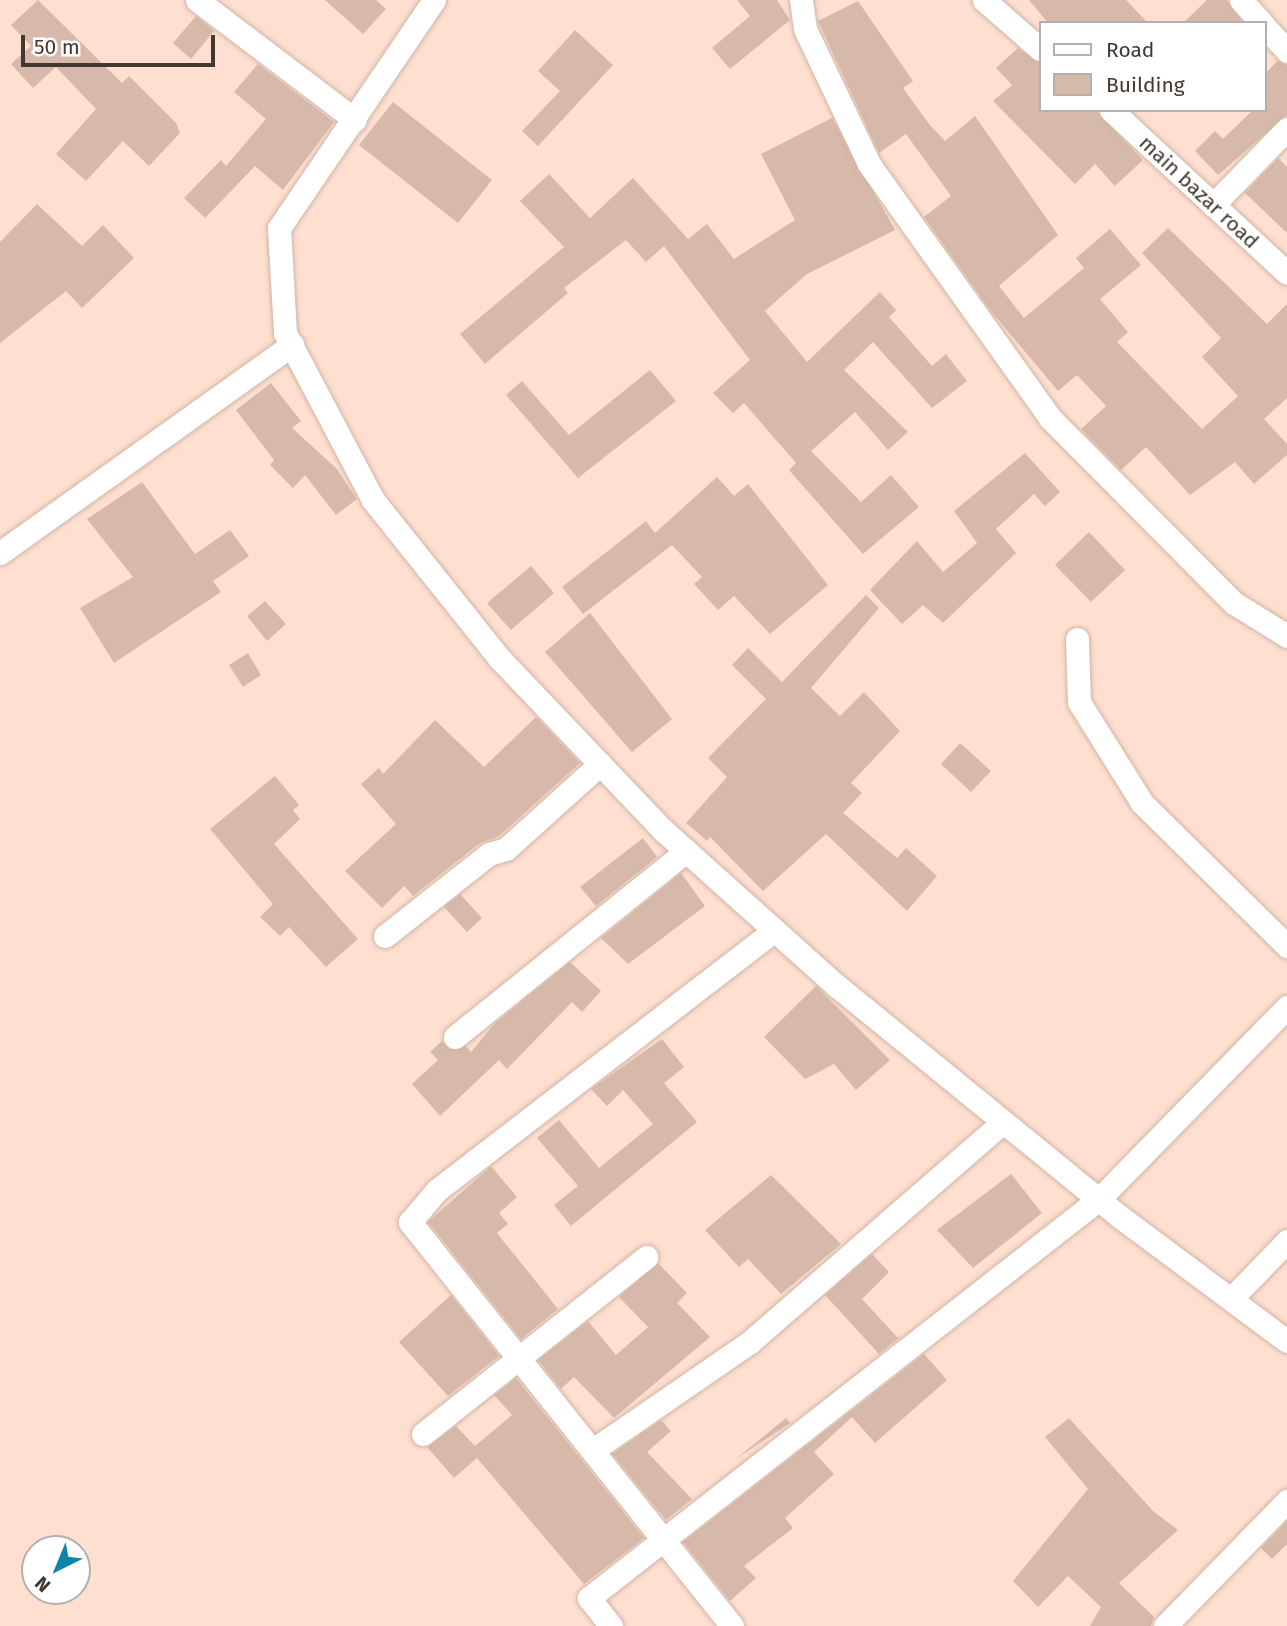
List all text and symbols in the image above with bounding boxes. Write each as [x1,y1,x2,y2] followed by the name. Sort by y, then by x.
[24,21,219,65] scale bar
[1038,21,1266,112] legend
[34,34,80,60] text: 50 m
[1106,37,1154,63] text: Road
[1106,72,1185,98] text: Building
[1134,130,1264,254] street label: main bazar road
[21,1535,91,1605] north arrow
[30,1572,55,1597] text: N

